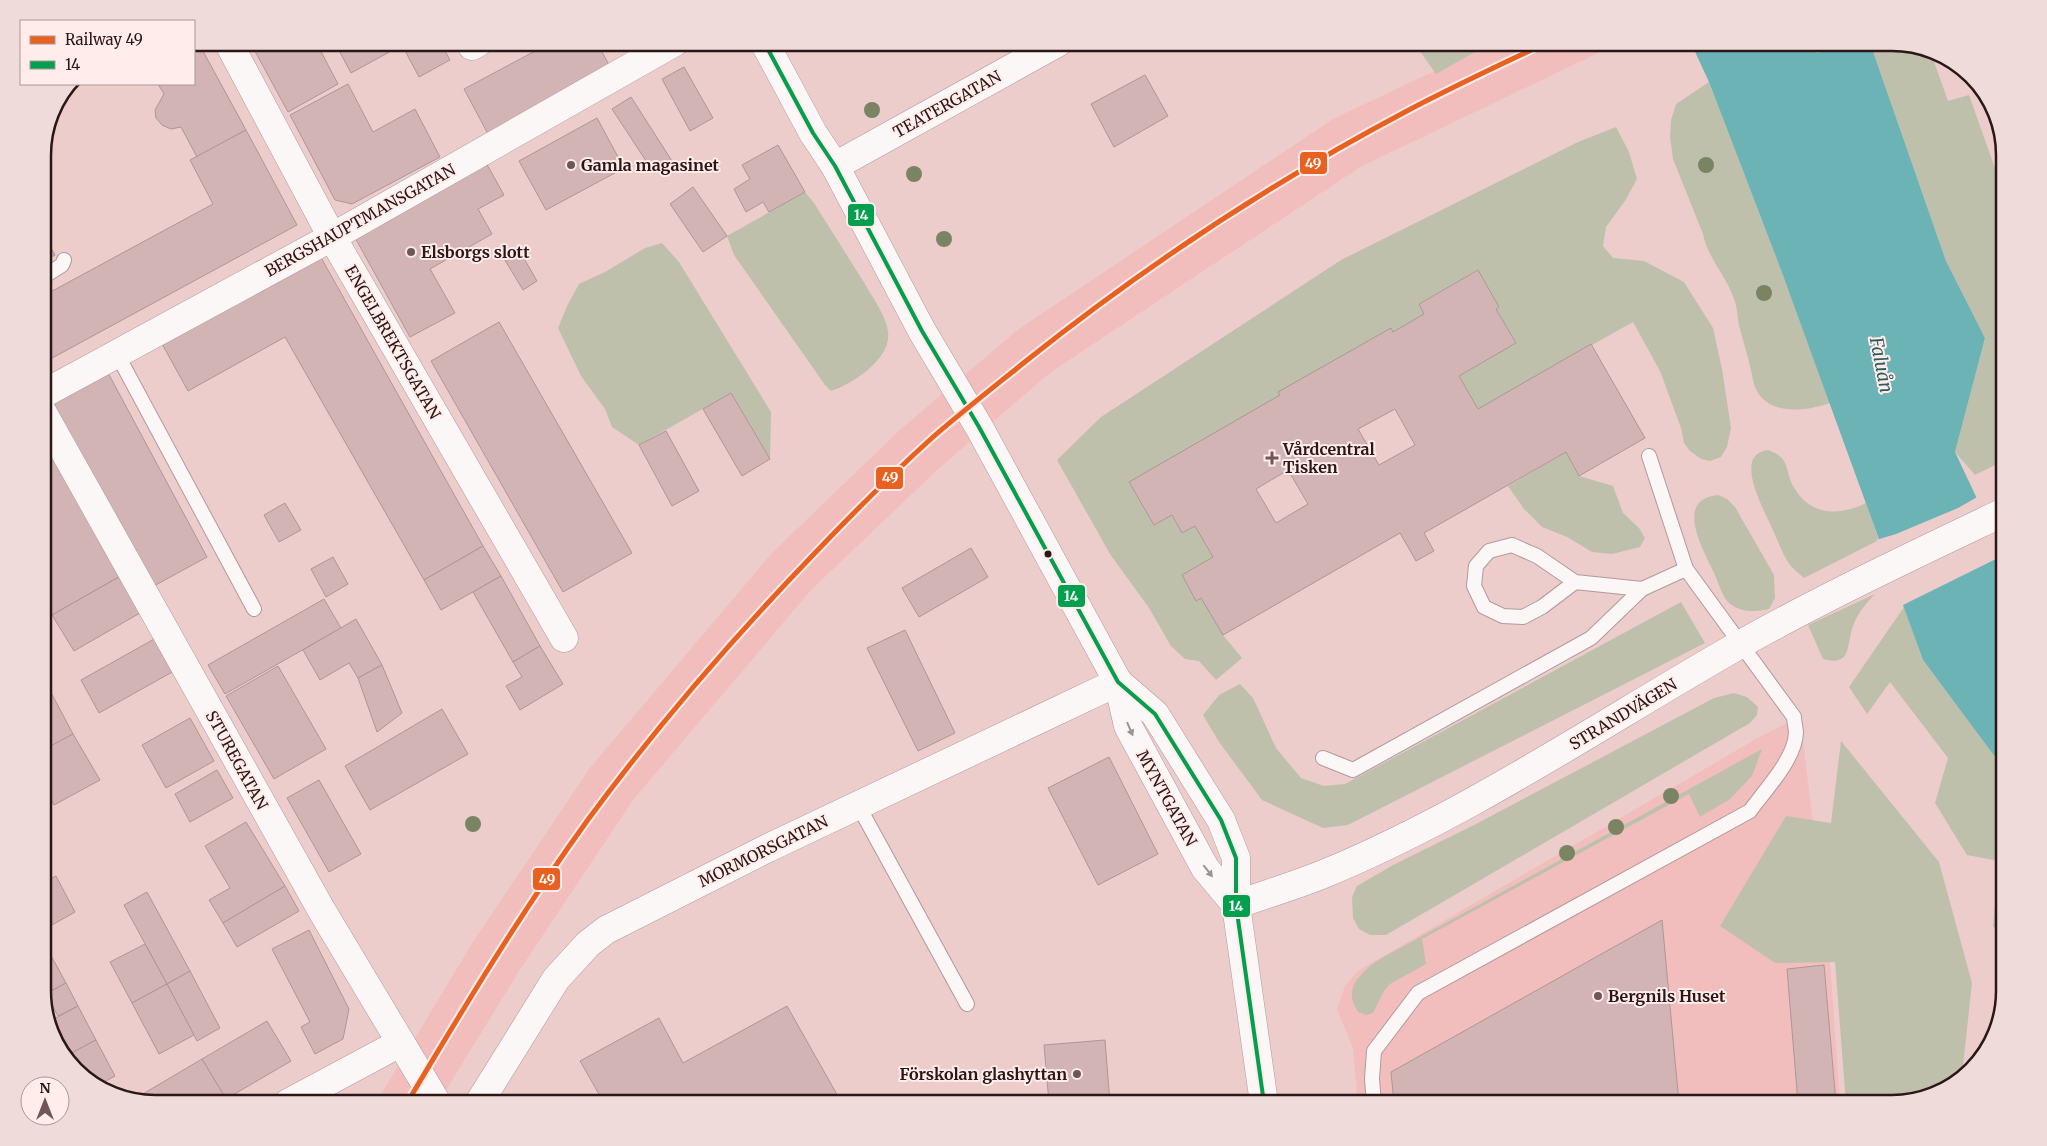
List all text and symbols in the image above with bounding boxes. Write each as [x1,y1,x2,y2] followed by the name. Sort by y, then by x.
[20,20,195,85] legend
[65,30,143,49] text: Railway 49
[65,55,80,74] text: 14
[890,66,1005,142] street label: TEATERGATAN
[1299,151,1328,175] line badge: 49
[1305,154,1321,172] text: 49
[581,155,720,175] place label: Gamla magasinet
[261,159,459,281] street label: BERGSHAUPTMANSGATAN
[565,159,577,171] marker: Gamla magasinet
[847,203,875,227] line badge: 14
[854,206,868,224] text: 14
[421,242,530,262] place label: Elsborgs slott
[405,246,417,258] marker: Elsborgs slott
[341,262,445,423] street label: ENGELBREKTSGATAN
[1865,334,1898,395] water label: Faluån
[1282,439,1375,477] place label: Vårdcentral Tisken
[1265,451,1279,465] marker: Vårdcentral Tisken
[875,466,904,490] line badge: 49
[882,468,898,486] text: 49
[1043,549,1053,559] unlabelled marker
[1057,584,1086,608] line badge: 14
[1064,587,1078,605] text: 14
[1566,674,1681,754] street label: STRANDVÄGEN
[202,707,273,813] street label: STUREGATAN
[1127,722,1135,736] one-way arrow
[1132,747,1202,850] street label: MYNTGATAN
[695,811,832,891] street label: MORMORSGATAN
[1203,864,1214,877] one-way arrow
[532,867,561,891] line badge: 49
[539,870,555,888] text: 49
[1222,894,1251,918] line badge: 14
[1229,897,1243,915] text: 14
[1608,986,1726,1006] place label: Bergnils Huset
[1592,990,1604,1002] marker: Bergnils Huset
[900,1064,1067,1084] place label: Förskolan glashyttan
[1071,1068,1083,1080] marker: Förskolan glashyttan
[20,1076,70,1126] north arrow
[39,1079,51,1097] text: N

